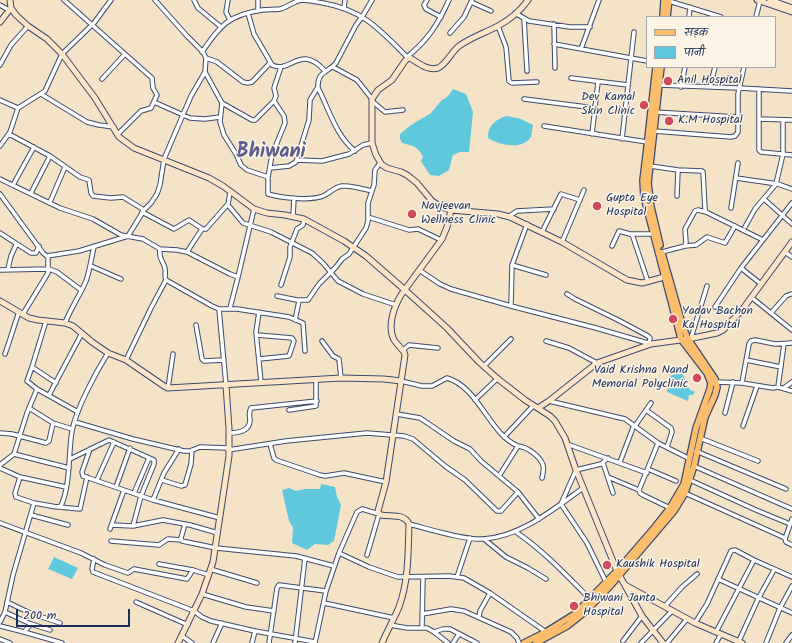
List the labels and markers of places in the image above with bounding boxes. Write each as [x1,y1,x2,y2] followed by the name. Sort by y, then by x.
[677,74,742,88] place label: Anil Hospital
[662,75,674,87] marker: Anil Hospital
[581,91,635,119] place label: Dev Kamal Skin Clinic
[638,99,650,111] marker: Dev Kamal Skin Clinic
[678,114,743,128] place label: K.M Hospital
[663,115,675,127] marker: K.M Hospital
[606,192,658,220] place label: Gupta Eye Hospital
[421,200,496,228] place label: Navjeevan Wellness Clinic
[591,200,603,212] marker: Gupta Eye Hospital
[406,208,418,220] marker: Navjeevan Wellness Clinic
[682,305,753,333] place label: Yadav Bachon Ka Hospital
[667,313,679,325] marker: Yadav Bachon Ka Hospital
[592,364,688,392] place label: Vaid Krishna Nand Memorial Polyclinic
[691,372,703,384] marker: Vaid Krishna Nand Memorial Polyclinic
[616,558,700,572] place label: Kaushik Hospital
[601,559,613,571] marker: Kaushik Hospital
[583,592,656,620] place label: Bhiwani Janta Hospital
[568,600,580,612] marker: Bhiwani Janta Hospital

